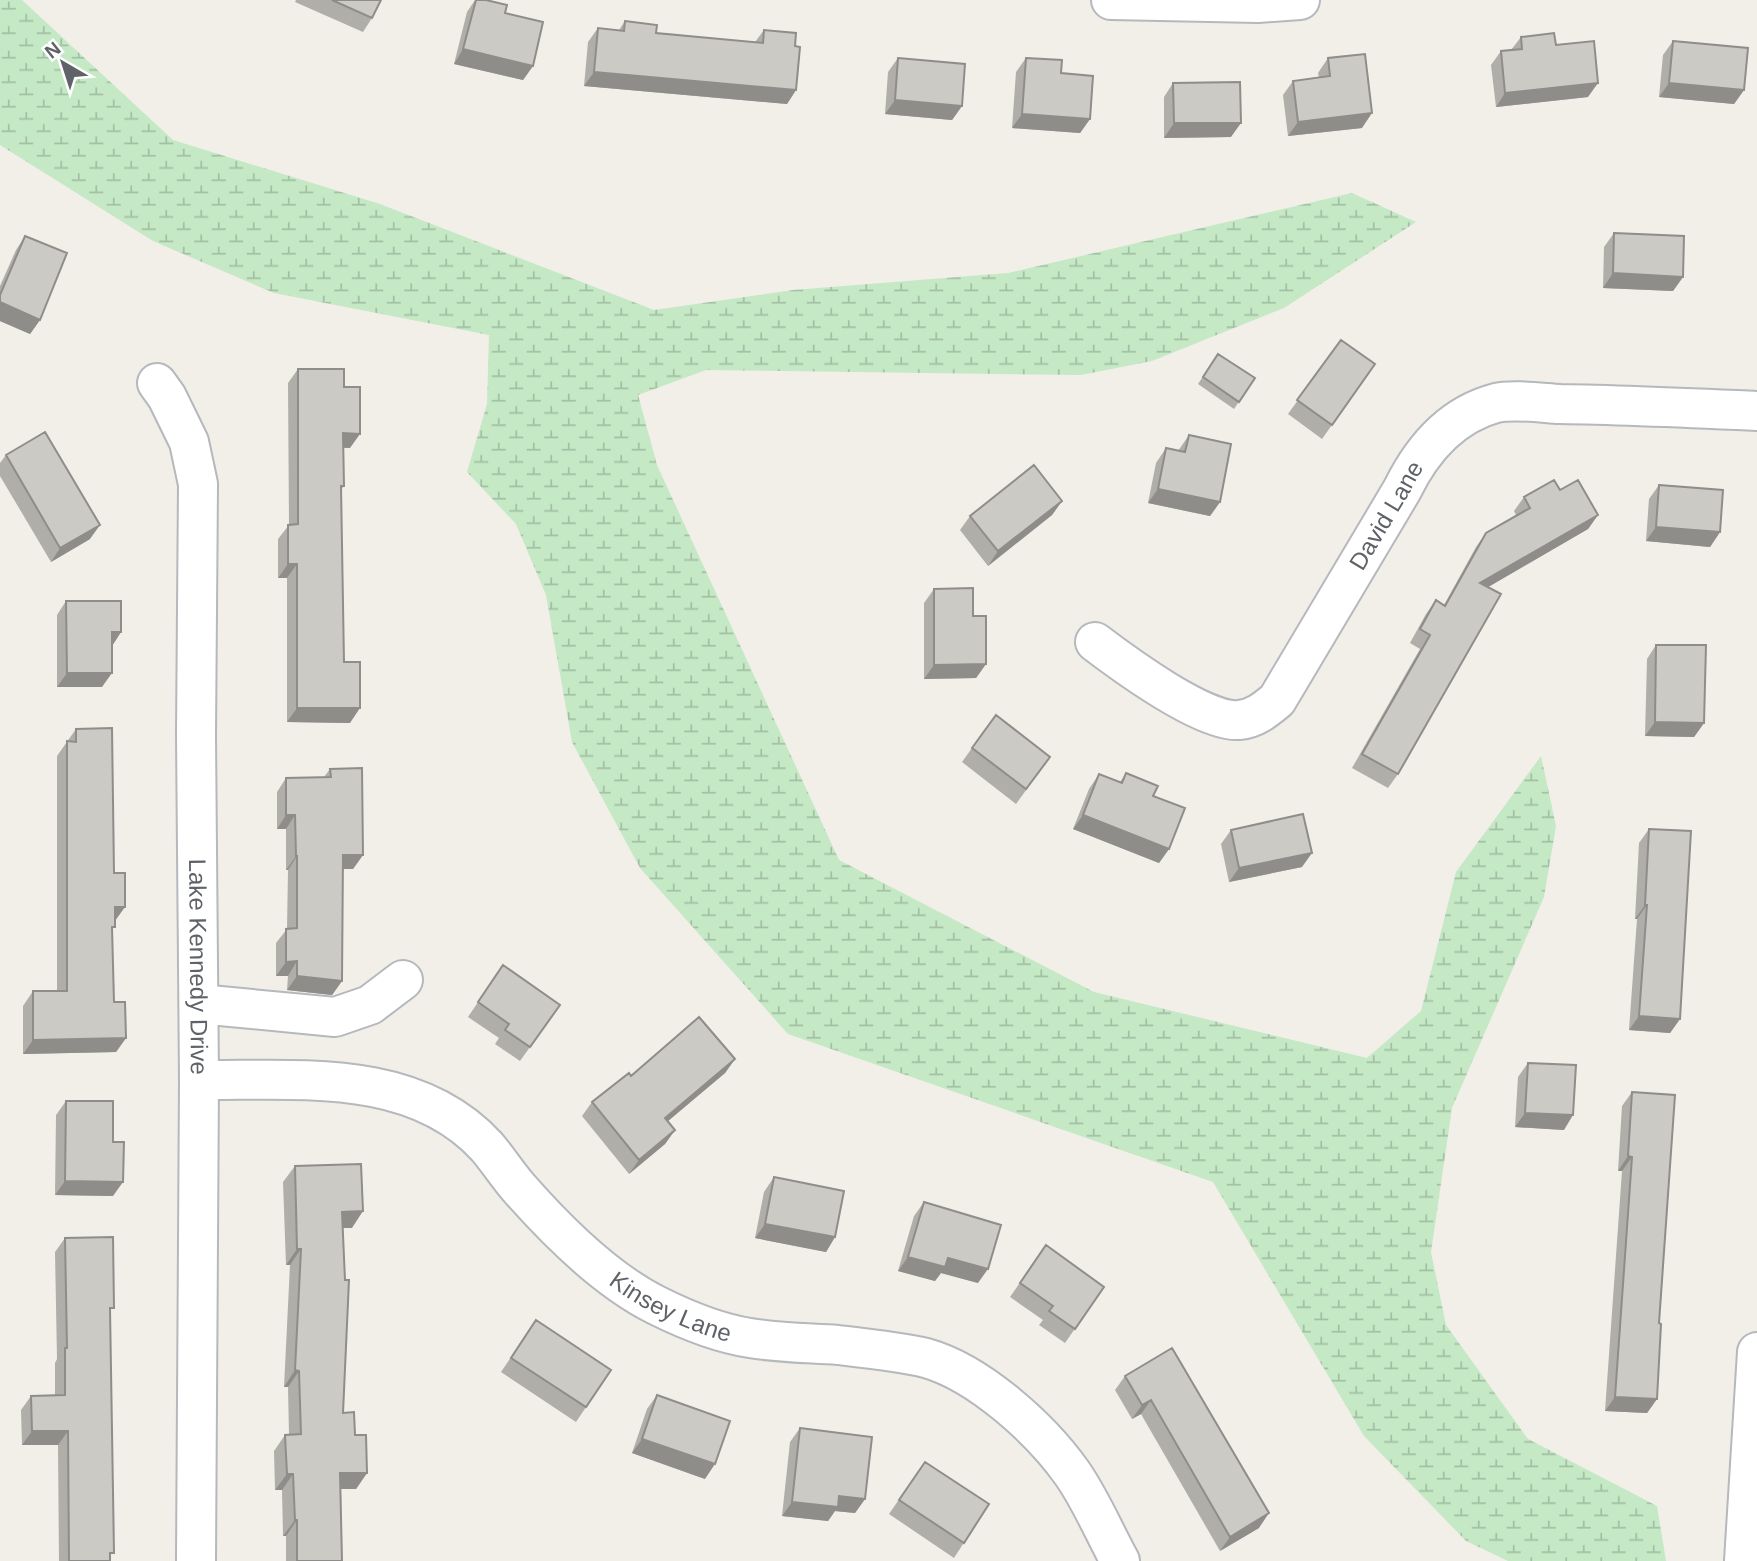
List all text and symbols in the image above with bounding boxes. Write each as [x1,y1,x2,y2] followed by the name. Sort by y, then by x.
[28,28,98,98] north arrow
[41,38,65,63] text: N
[1344,456,1428,575] street label: David Lane
[184,858,213,1075] street label: Lake Kennedy Drive
[605,1266,735,1347] street label: Kinsey Lane

